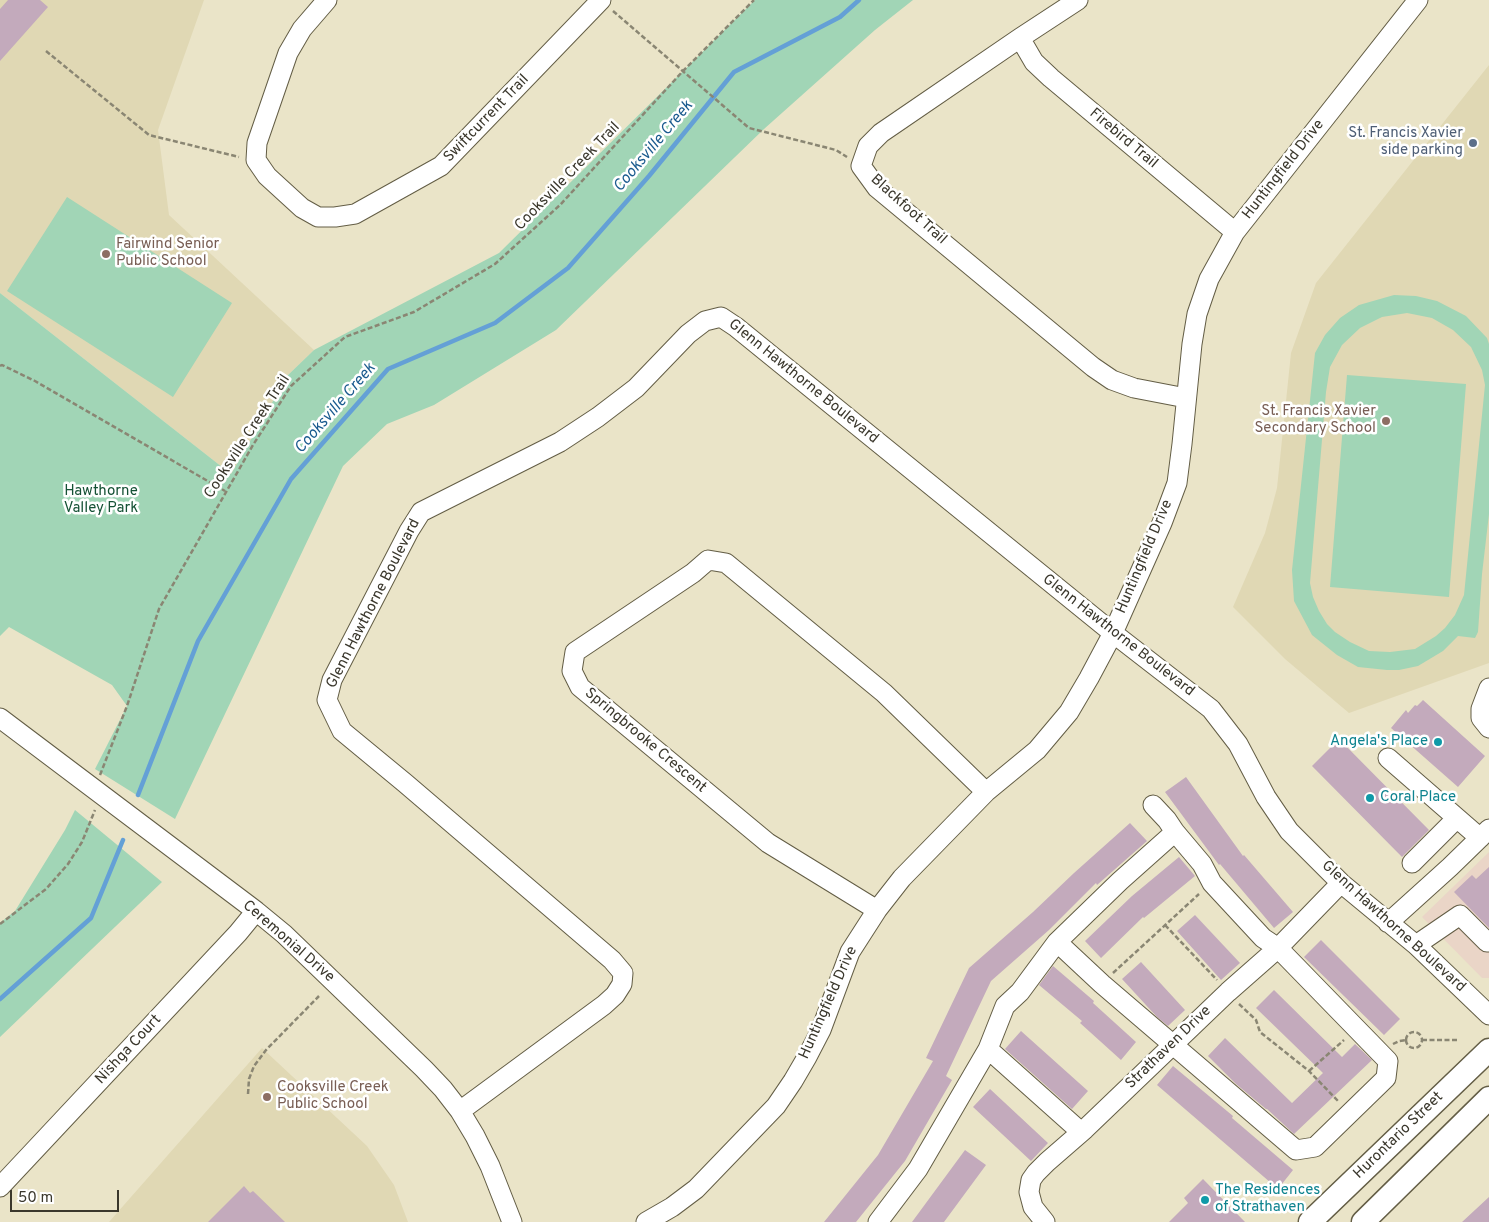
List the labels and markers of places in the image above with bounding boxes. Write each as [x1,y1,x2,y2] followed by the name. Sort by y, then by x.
[1348,125,1463,160] place label: St. Francis Xavier side parking
[1467,137,1479,149] marker: St. Francis Xavier side parking
[116,236,219,271] place label: Fairwind Senior Public School
[100,248,112,260] marker: Fairwind Senior Public School
[1255,403,1376,438] place label: St. Francis Xavier Secondary School
[1380,415,1392,427] marker: St. Francis Xavier Secondary School
[1330,733,1428,751] place label: Angela's Place
[1432,736,1444,748] marker: Angela's Place
[1380,789,1456,807] place label: Coral Place
[1364,792,1376,804] marker: Coral Place
[277,1079,389,1114] place label: Cooksville Creek Public School
[261,1091,273,1103] marker: Cooksville Creek Public School
[1215,1182,1320,1217] place label: The Residences of Strathaven
[1199,1194,1211,1206] marker: The Residences of Strathaven

